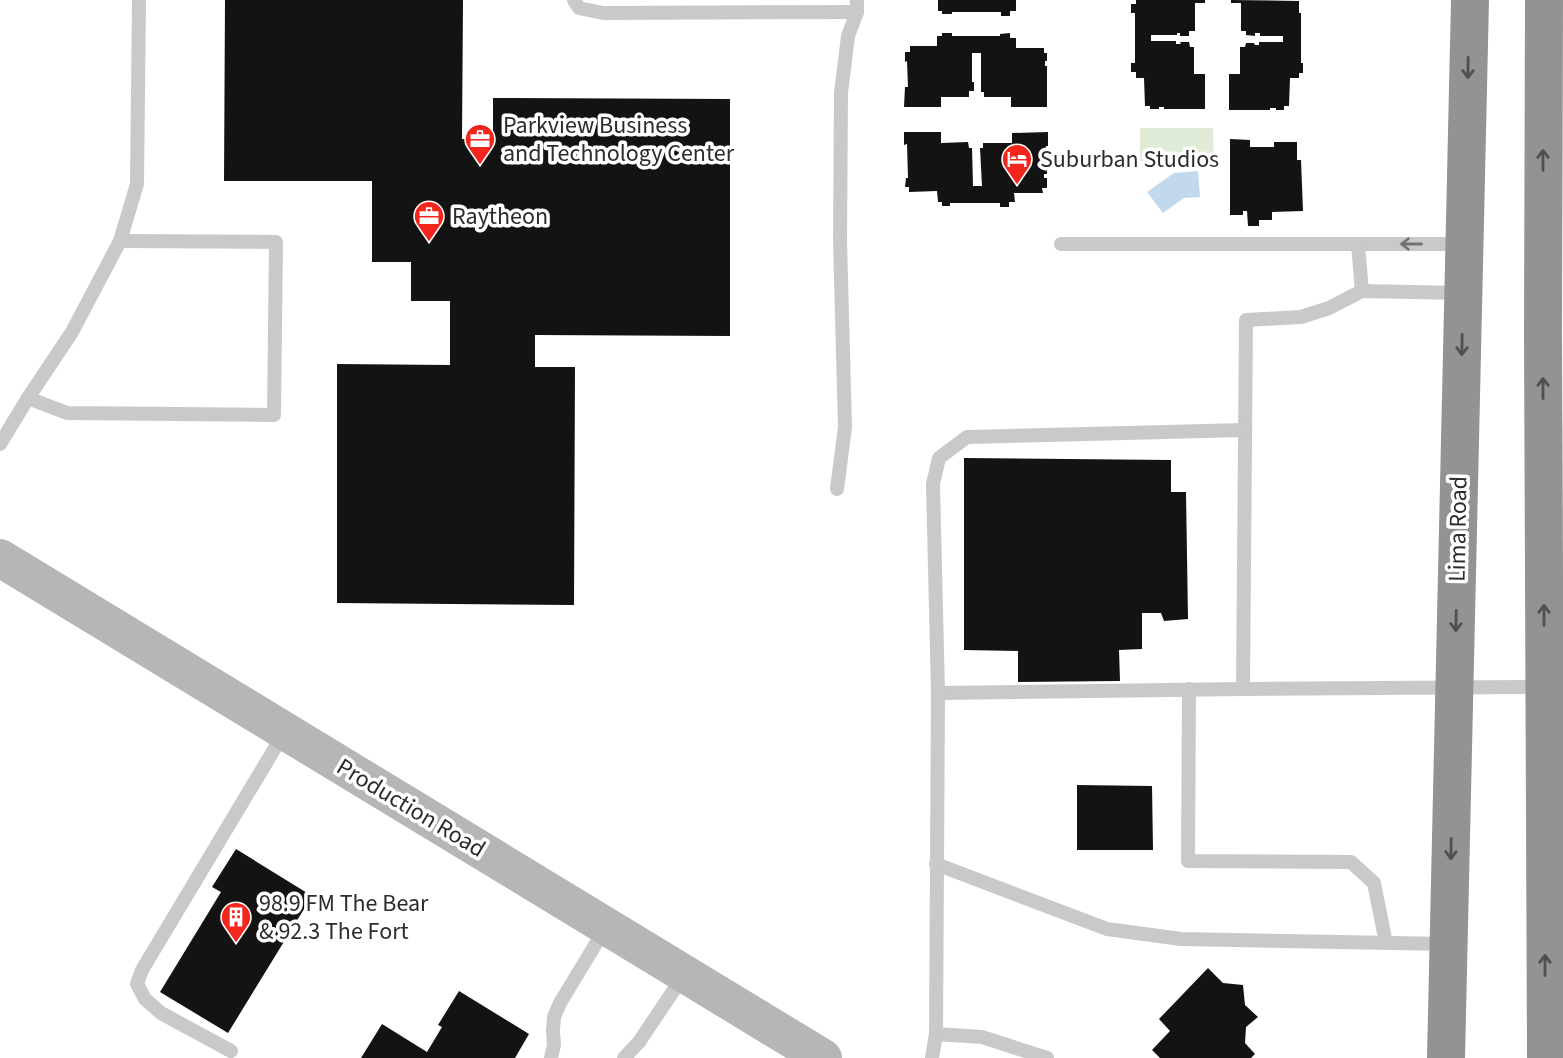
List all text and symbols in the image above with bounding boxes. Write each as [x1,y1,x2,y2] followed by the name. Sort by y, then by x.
[1462,56,1475,79] one-way arrow
[503,108,735,171] place label: Parkview Business and Technology Center
[463,122,497,166] office icon: Parkview Business and Technology Center
[1000,142,1034,186] hotel icon: Suburban Studios
[1040,142,1219,177] place label: Suburban Studios
[1536,149,1550,172] one-way arrow
[412,199,446,243] office icon: Raytheon
[452,199,548,234] place label: Raytheon
[1400,238,1423,251] one-way arrow
[1455,333,1469,356] one-way arrow
[1536,377,1550,400] one-way arrow
[1440,476,1476,582] street label: Lima Road
[1537,604,1551,627] one-way arrow
[1449,609,1463,632] one-way arrow
[330,750,492,866] street label: Production Road
[1444,837,1458,860] one-way arrow
[259,886,429,949] place label: 98.9 FM The Bear & 92.3 The Fort
[219,900,253,944] building icon: 98.9 FM The Bear & 92.3 The Fort
[1538,954,1552,977] one-way arrow

